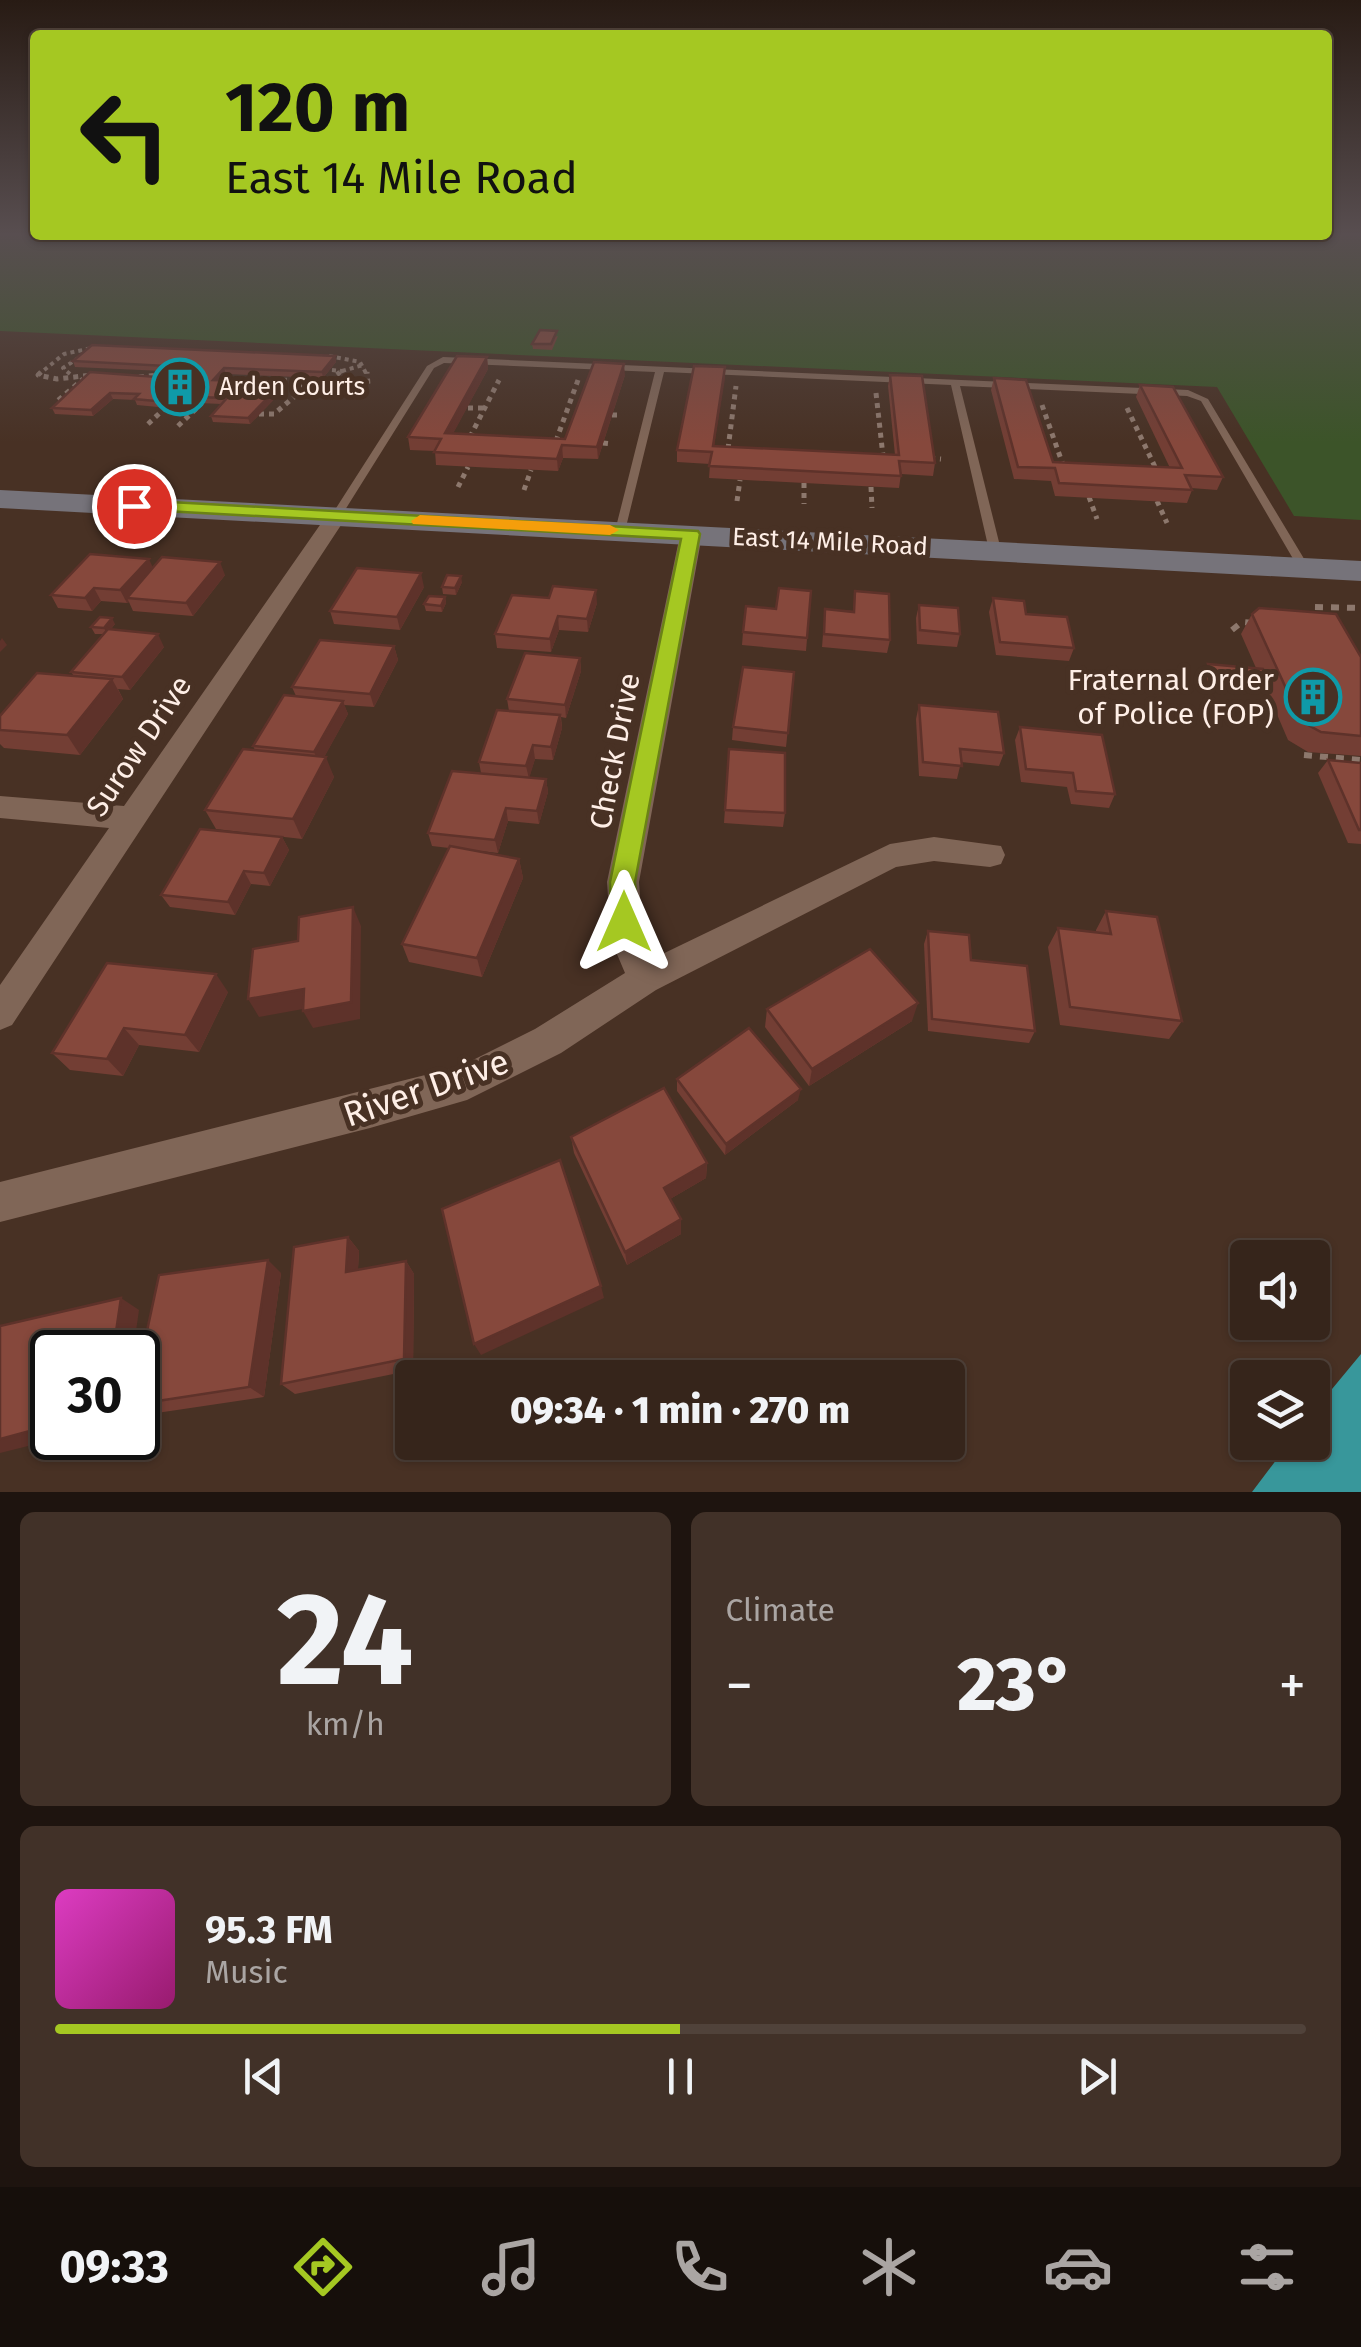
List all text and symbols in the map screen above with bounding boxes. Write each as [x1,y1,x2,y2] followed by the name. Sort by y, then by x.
[225,66,410,150] text: 120 m
[60,70,190,200] icon: left
[225,151,578,205] text: East 14 Mile Road
[150,357,210,417] building icon: Arden Courts
[219,372,365,402] place label: Arden Courts
[92,464,177,549] pin
[107,479,162,534] icon: arrive
[731,522,929,562] street label: East 14 Mile Road
[1068,662,1274,732] place label: Fraternal Order of Police (FOP)
[1283,667,1343,727] building icon: Fraternal Order of Police (FOP)
[79,669,199,823] street label: Surow Drive
[582,670,648,832] street label: Check Drive
[572,870,676,974] position arrow
[338,1040,514,1136] street label: River Drive
[1230,1240,1330,1460] map controls
[1230,1240,1330,1340] button: sound
[30,1330,160,1460] speed limit sign: 30
[1230,1360,1330,1460] button: layers
[510,1387,850,1433] text: 09:34 · 1 min · 270 m
[277,1562,414,1718] text: 24
[726,1591,835,1629] text: Climate
[957,1640,1074,1730] text: 23°
[726,1653,753,1719] text: −
[1279,1653,1306,1719] text: +
[306,1705,385,1743] text: km/h
[205,1907,333,1953] text: 95.3 FM
[205,1953,288,1991] text: Music
[236,2049,291,2104] icon: previous
[653,2049,708,2104] icon: pause
[1070,2049,1125,2104] icon: next
[288,2232,358,2302] icon: directions
[476,2232,546,2302] icon: music
[665,2232,735,2302] icon: phone
[854,2232,924,2302] icon: climate
[1043,2232,1113,2302] icon: car
[1232,2232,1302,2302] icon: filters
[59,2240,169,2294] text: 09:33

